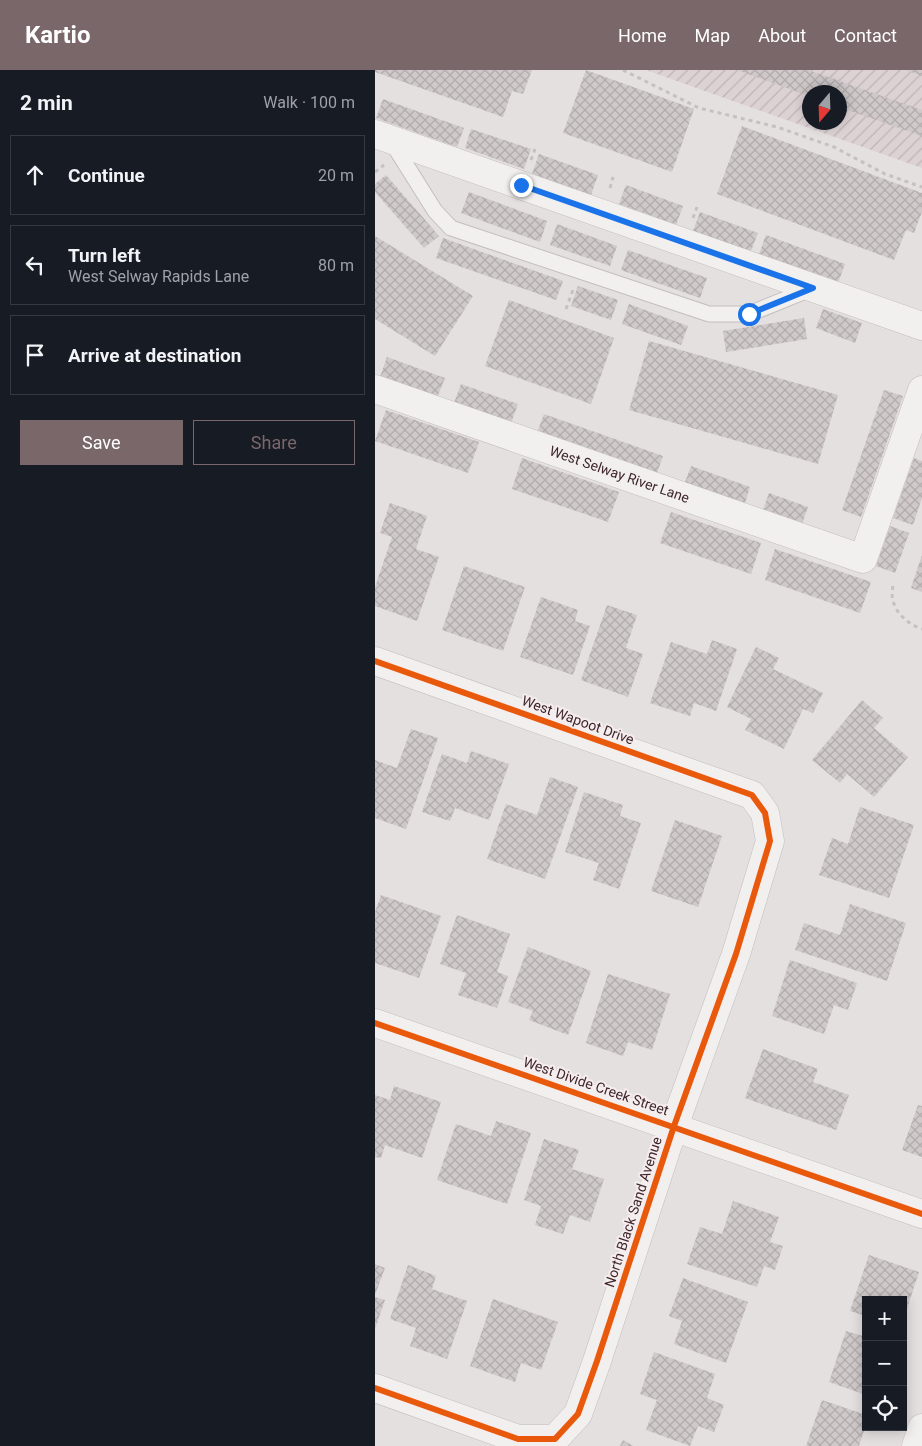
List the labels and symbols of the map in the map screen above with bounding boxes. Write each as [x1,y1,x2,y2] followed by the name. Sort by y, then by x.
[802,85,847,130] north arrow
[510,174,533,197] route end
[738,303,761,326] route start
[548,442,692,506] street label: West Selway River Lane
[520,692,636,748] street label: West Wapoot Drive
[521,1054,671,1119] street label: West Divide Creek Street
[601,1135,665,1289] street label: North Black Sand Avenue

